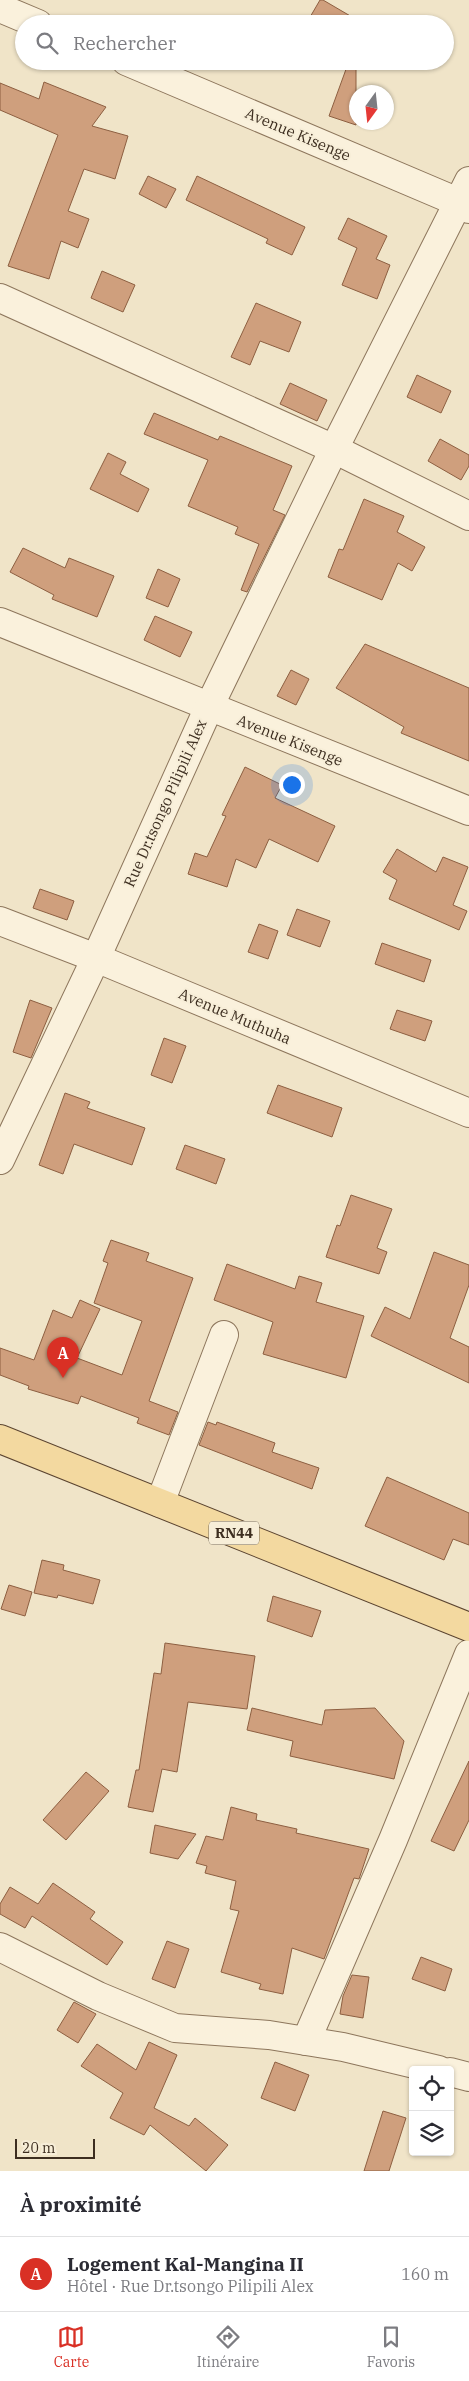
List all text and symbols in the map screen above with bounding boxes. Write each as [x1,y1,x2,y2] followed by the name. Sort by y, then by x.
[15,15,454,70] search box
[33,29,61,57] icon: search
[73,31,176,55] text: Rechercher
[349,85,394,130] north arrow
[242,103,354,165] street label: Avenue Kisenge
[234,710,346,770] street label: Avenue Kisenge
[119,716,211,890] street label: Rue Dr.tsongo Pilipili Alex
[279,772,305,798] your location
[176,984,294,1048] street label: Avenue Muthuha
[47,1337,79,1378] pin: A
[209,1522,259,1545] road number: RN44
[409,2066,454,2156] map controls
[409,2066,454,2111] button: locate
[409,2111,454,2156] button: layers
[15,2136,95,2159] scale bar
[22,2139,55,2157] text: 20 m
[20,2190,142,2218] text: À proximité
[67,2252,304,2276] text: Logement Kal-Mangina II
[30,2264,42,2284] text: A
[401,2264,449,2284] text: 160 m
[67,2276,314,2296] text: Hôtel · Rue Dr.tsongo Pilipili Alex
[54,2323,89,2371] tab: Carte
[197,2323,259,2371] tab: Itinéraire
[367,2323,415,2371] tab: Favoris

